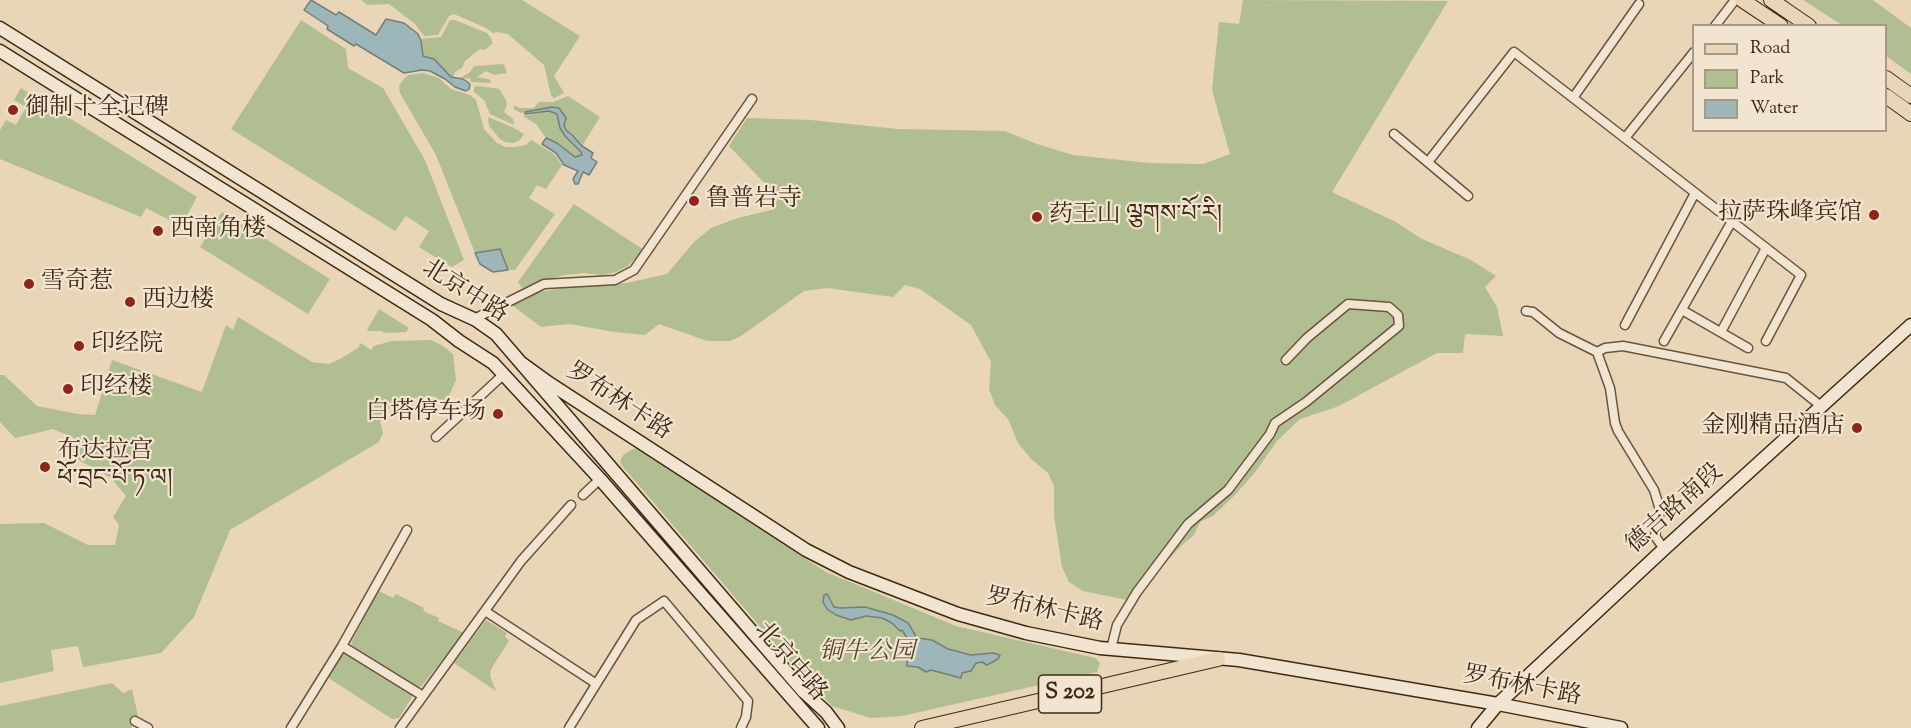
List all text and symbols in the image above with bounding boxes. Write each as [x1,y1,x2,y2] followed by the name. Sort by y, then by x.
[1692,24,1887,132] legend
[1750,36,1790,62] text: Road
[1750,66,1784,92] text: Park
[25,96,169,124] place label: 御制十全记碑
[1750,96,1798,122] text: Water
[6,103,20,117] marker: 御制十全记碑
[706,187,802,215] place label: 鲁普岩寺
[687,194,701,208] marker: 鲁普岩寺
[1718,201,1862,229] place label: 拉萨珠峰宾馆
[1049,203,1222,231] place label: 药王山 ལྕགས་པོ་རི།
[1867,208,1881,222] marker: 拉萨珠峰宾馆
[1030,210,1044,224] marker: 药王山 ལྕགས་པོ་རི།
[170,217,266,245] place label: 西南角楼
[151,224,165,238] marker: 西南角楼
[416,255,512,331] street label: 北京中路
[41,270,113,298] place label: 雪奇惹
[22,277,36,291] marker: 雪奇惹
[142,288,214,316] place label: 西边楼
[123,295,137,309] marker: 西边楼
[91,332,163,360] place label: 印经院
[72,339,86,353] marker: 印经院
[560,358,676,448] street label: 罗布林卡路
[80,375,152,403] place label: 印经楼
[61,382,75,396] marker: 印经楼
[366,400,486,428] place label: 白塔停车场
[491,407,505,421] marker: 白塔停车场
[1701,414,1845,442] place label: 金刚精品酒店
[1850,421,1864,435] marker: 金刚精品酒店
[57,439,172,495] place label: 布达拉宫 ཕོ་བྲང་པོ་ཏ་ལ།
[1622,459,1730,561] street label: 德吉路南段
[38,460,52,474] marker: 布达拉宫 ཕོ་བྲང་པོ་ཏ་ལ།
[982,584,1106,640] street label: 罗布林卡路
[747,617,831,709] street label: 北京中路
[819,640,915,668] park label: 铜牛公园
[1460,662,1584,714] street label: 罗布林卡路
[1038,675,1102,713] road number: S 202

